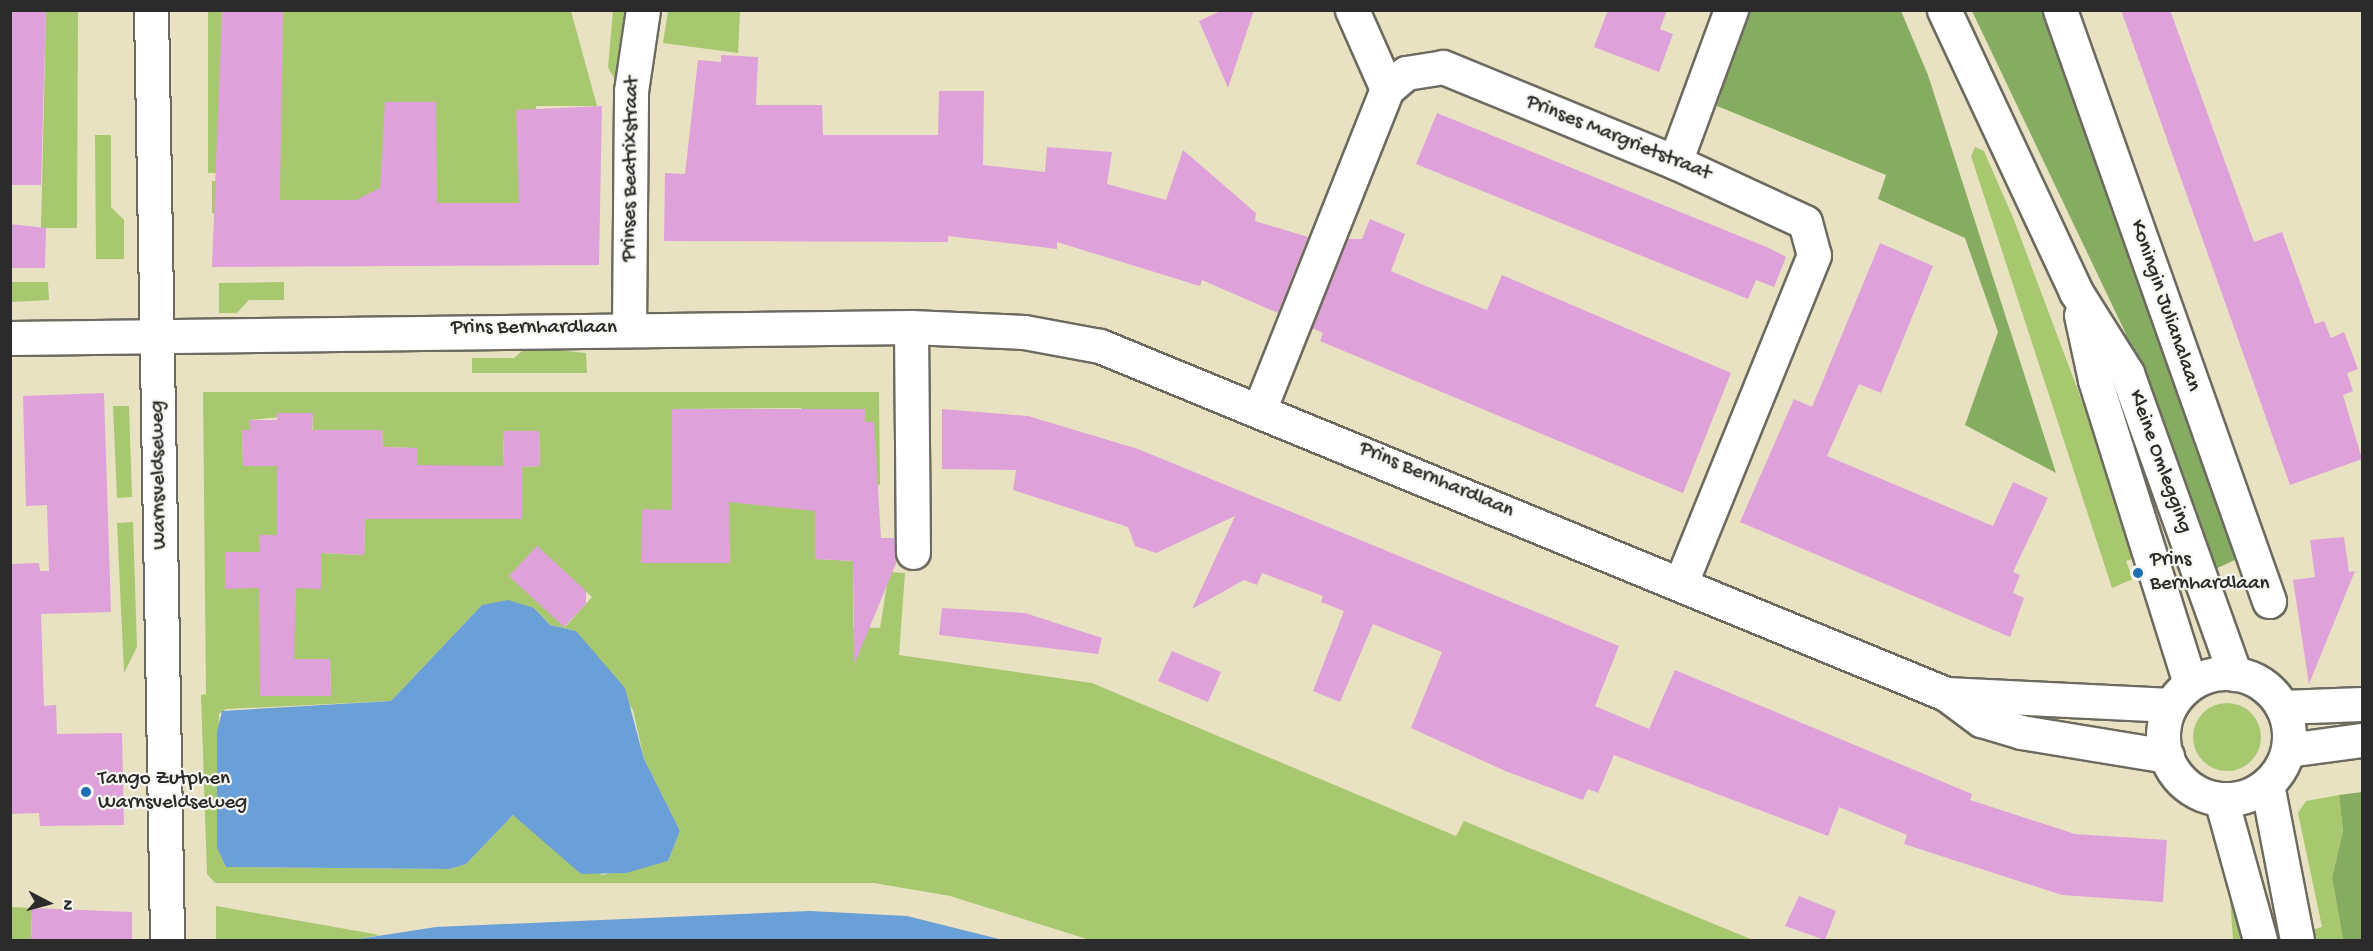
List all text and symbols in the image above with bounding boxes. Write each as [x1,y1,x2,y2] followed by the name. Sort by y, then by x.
[618,76,646,262] street label: Prinses Beatrixstraat
[1522,90,1714,188] street label: Prinses Margrietstraat
[2123,217,2205,395] street label: Koningin Julianalaan
[451,316,617,342] street label: Prins Bernhardlaan
[2121,387,2197,537] street label: Kleine Omlegging
[146,400,174,550] street label: Warnsveldseweg
[1355,437,1517,525] street label: Prins Bernhardlaan
[2150,548,2270,598] place label: Prins Bernhardlaan
[2131,566,2145,580] marker: Prins Bernhardlaan
[98,767,247,817] place label: Tango Zutphen Warnsveldseweg
[79,785,93,799] marker: Tango Zutphen Warnsveldseweg
[18,873,78,933] north arrow
[56,899,76,911] text: N

